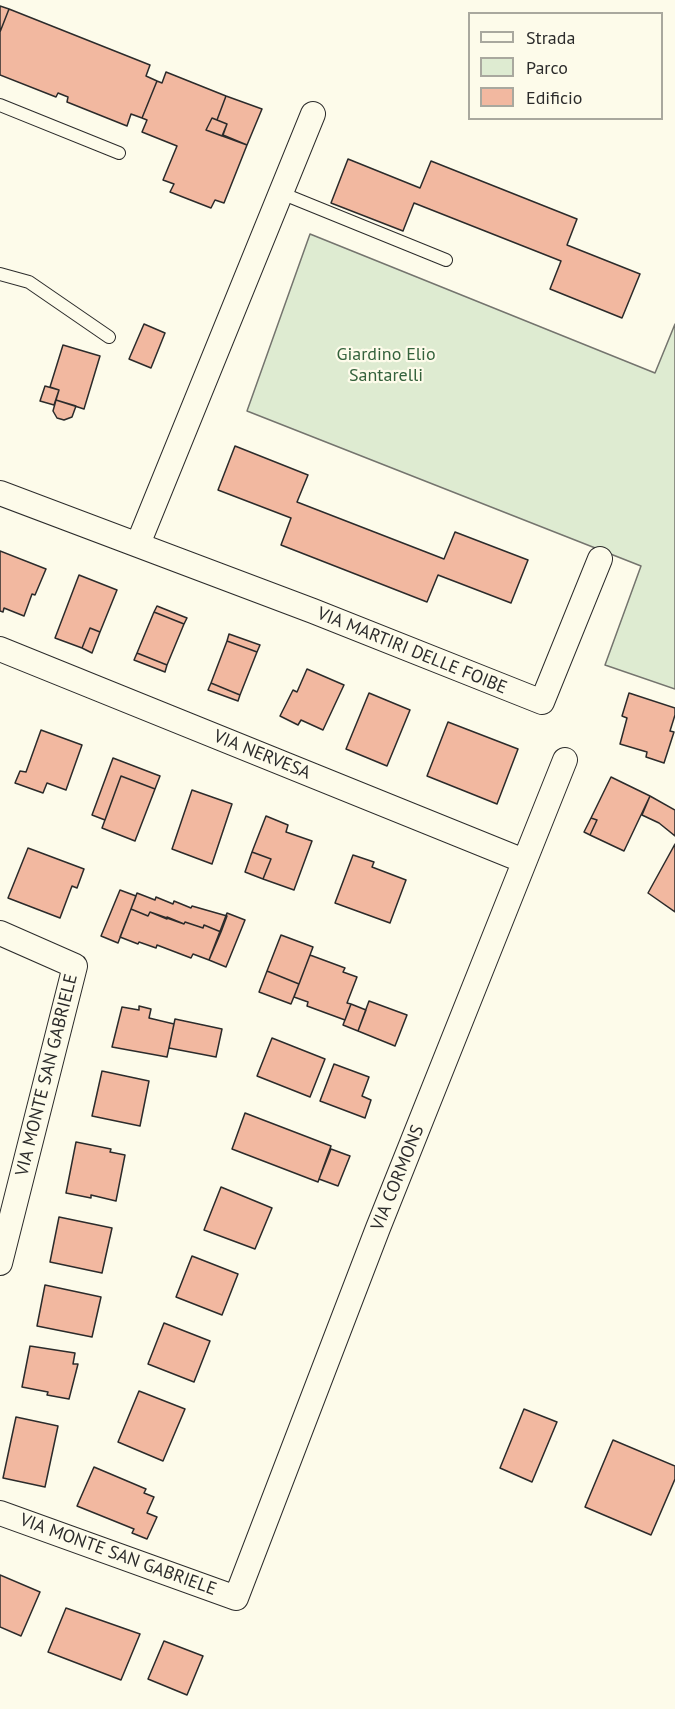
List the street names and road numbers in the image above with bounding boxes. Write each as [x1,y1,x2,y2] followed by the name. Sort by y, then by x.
[314,603,510,699] street label: VIA MARTIRI DELLE FOIBE
[210,726,314,784] street label: VIA NERVESA
[11,972,83,1178] street label: VIA MONTE SAN GABRIELE
[367,1122,429,1234] street label: VIA CORMONS
[17,1509,219,1601] street label: VIA MONTE SAN GABRIELE

